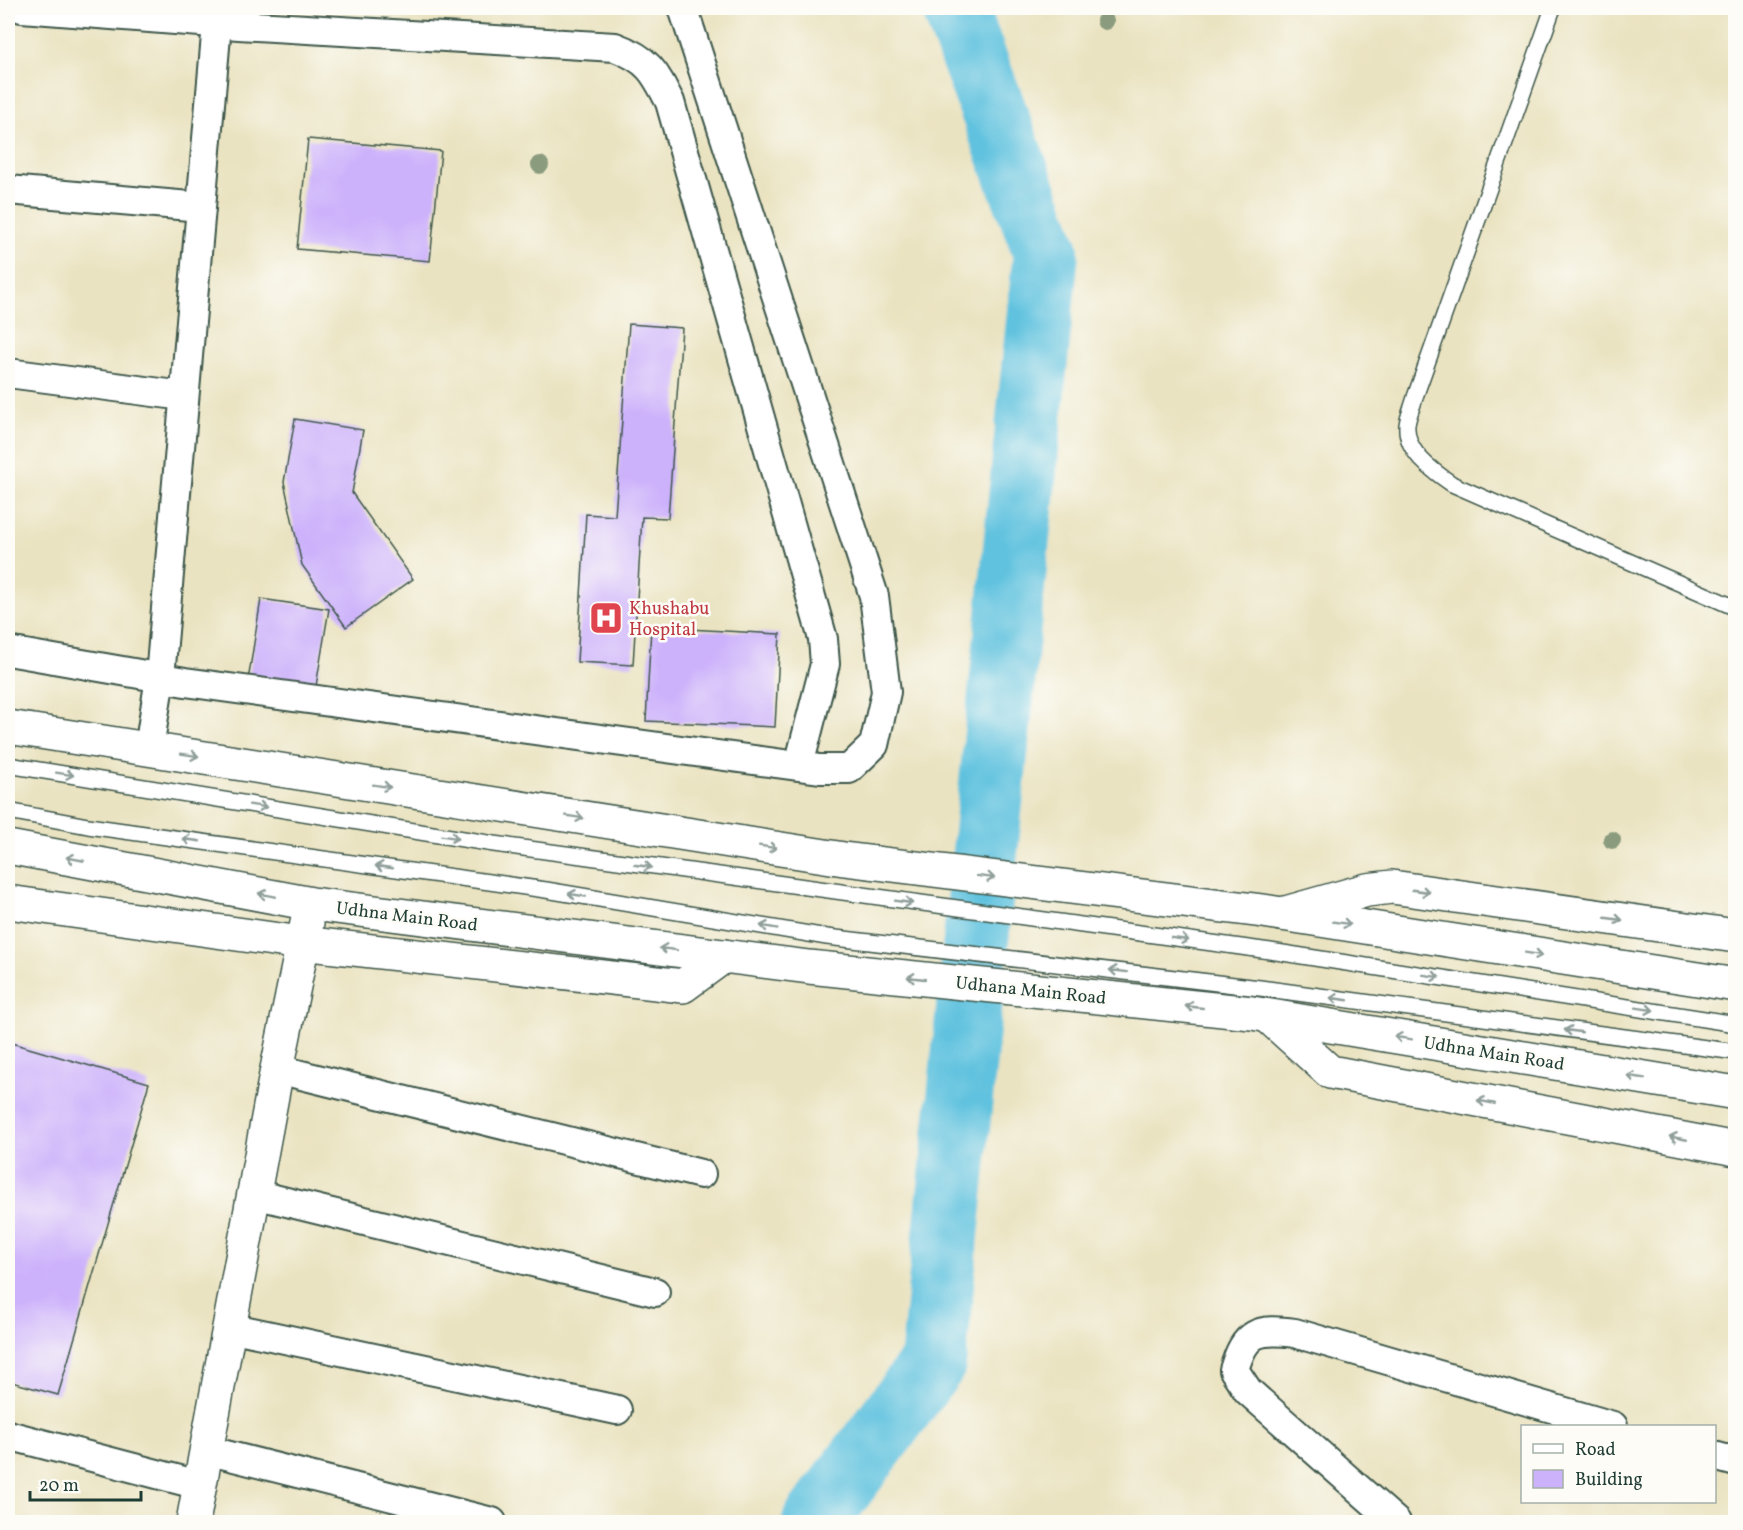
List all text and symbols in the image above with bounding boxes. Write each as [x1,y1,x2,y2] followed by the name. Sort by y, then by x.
[629,597,709,643] place label: Khushabu Hospital
[588,600,624,636] hospital icon: Khushabu Hospital
[179,750,199,761] one-way arrow
[55,769,75,780] one-way arrow
[372,781,392,792] one-way arrow
[247,800,267,811] one-way arrow
[565,811,584,822] one-way arrow
[440,832,460,843] one-way arrow
[182,835,201,846] one-way arrow
[757,842,777,853] one-way arrow
[66,853,85,864] one-way arrow
[633,860,652,871] one-way arrow
[375,862,395,873] one-way arrow
[975,871,995,882] one-way arrow
[1410,885,1430,896] one-way arrow
[257,889,277,900] one-way arrow
[568,889,587,900] one-way arrow
[335,896,479,939] street label: Udhna Main Road
[893,897,913,908] one-way arrow
[1603,913,1623,924] one-way arrow
[1331,918,1351,929] one-way arrow
[760,922,780,933] one-way arrow
[1170,934,1190,945] one-way arrow
[659,943,678,954] one-way arrow
[1524,948,1544,959] one-way arrow
[1109,966,1129,977] one-way arrow
[954,971,1107,1012] street label: Udhana Main Road
[1421,971,1441,982] one-way arrow
[907,972,927,983] one-way arrow
[1329,993,1349,1004] one-way arrow
[1184,1001,1204,1012] one-way arrow
[1634,1004,1654,1015] one-way arrow
[1564,1025,1584,1036] one-way arrow
[1421,1031,1566,1078] street label: Udhna Main Road
[1393,1032,1413,1043] one-way arrow
[1627,1071,1647,1082] one-way arrow
[1477,1096,1497,1107] one-way arrow
[1669,1132,1688,1143] one-way arrow
[1521,1425,1716,1503] legend
[1575,1438,1616,1463] text: Road
[30,1464,141,1502] scale bar
[1575,1468,1643,1493] text: Building
[39,1474,79,1499] text: 20 m

